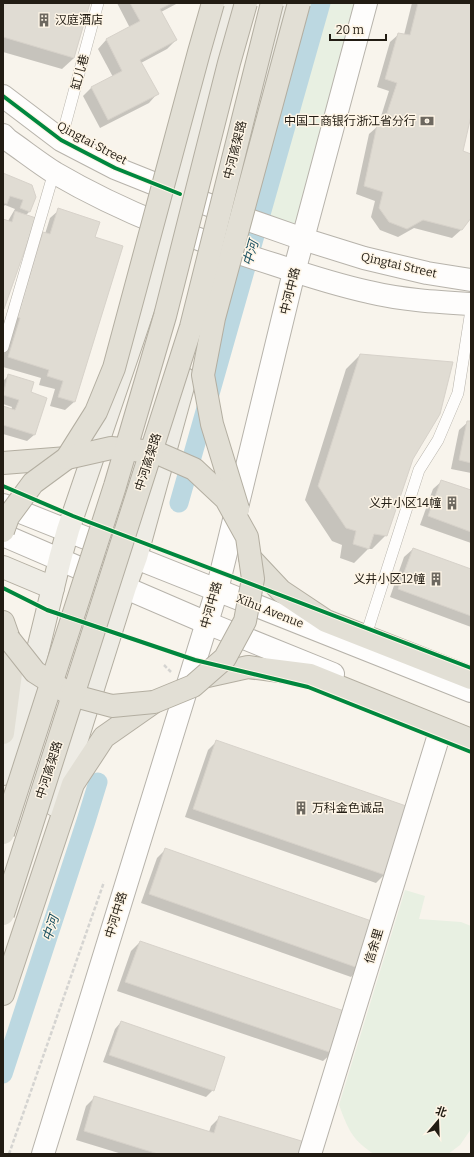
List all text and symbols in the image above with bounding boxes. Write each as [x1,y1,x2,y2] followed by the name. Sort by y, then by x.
[36,12,52,28] building icon: 汉庭酒店
[55,13,103,27] place label: 汉庭酒店
[330,16,386,42] scale bar
[336,23,365,37] text: 20 m
[69,53,91,91] street label: 缸儿巷
[419,113,435,129] bank icon: 中国工商银行浙江省分行
[284,114,416,128] place label: 中国工商银行浙江省分行
[55,119,130,168] street label: Qingtai Street
[221,119,249,181] street label: 中河高架路
[240,236,262,268] water label: 中河
[360,249,439,281] street label: Qingtai Street
[277,266,303,316] street label: 中河中路
[132,431,164,493] street label: 中河高架路
[444,495,460,511] building icon: 义井小区14幢
[369,496,441,510] place label: 义井小区14幢
[428,571,444,587] building icon: 义井小区12幢
[354,572,425,586] place label: 义井小区12幢
[198,580,224,630] street label: 中河中路
[234,591,306,631] street label: Xihu Avenue
[33,739,65,801] street label: 中河高架路
[293,800,309,816] building icon: 万科金色诚品
[312,801,384,815] place label: 万科金色诚品
[102,890,130,940] street label: 中河中路
[39,911,63,943] water label: 中河
[362,927,386,965] street label: 信余里
[418,1101,458,1141] north arrow
[434,1104,448,1120] text: 北

